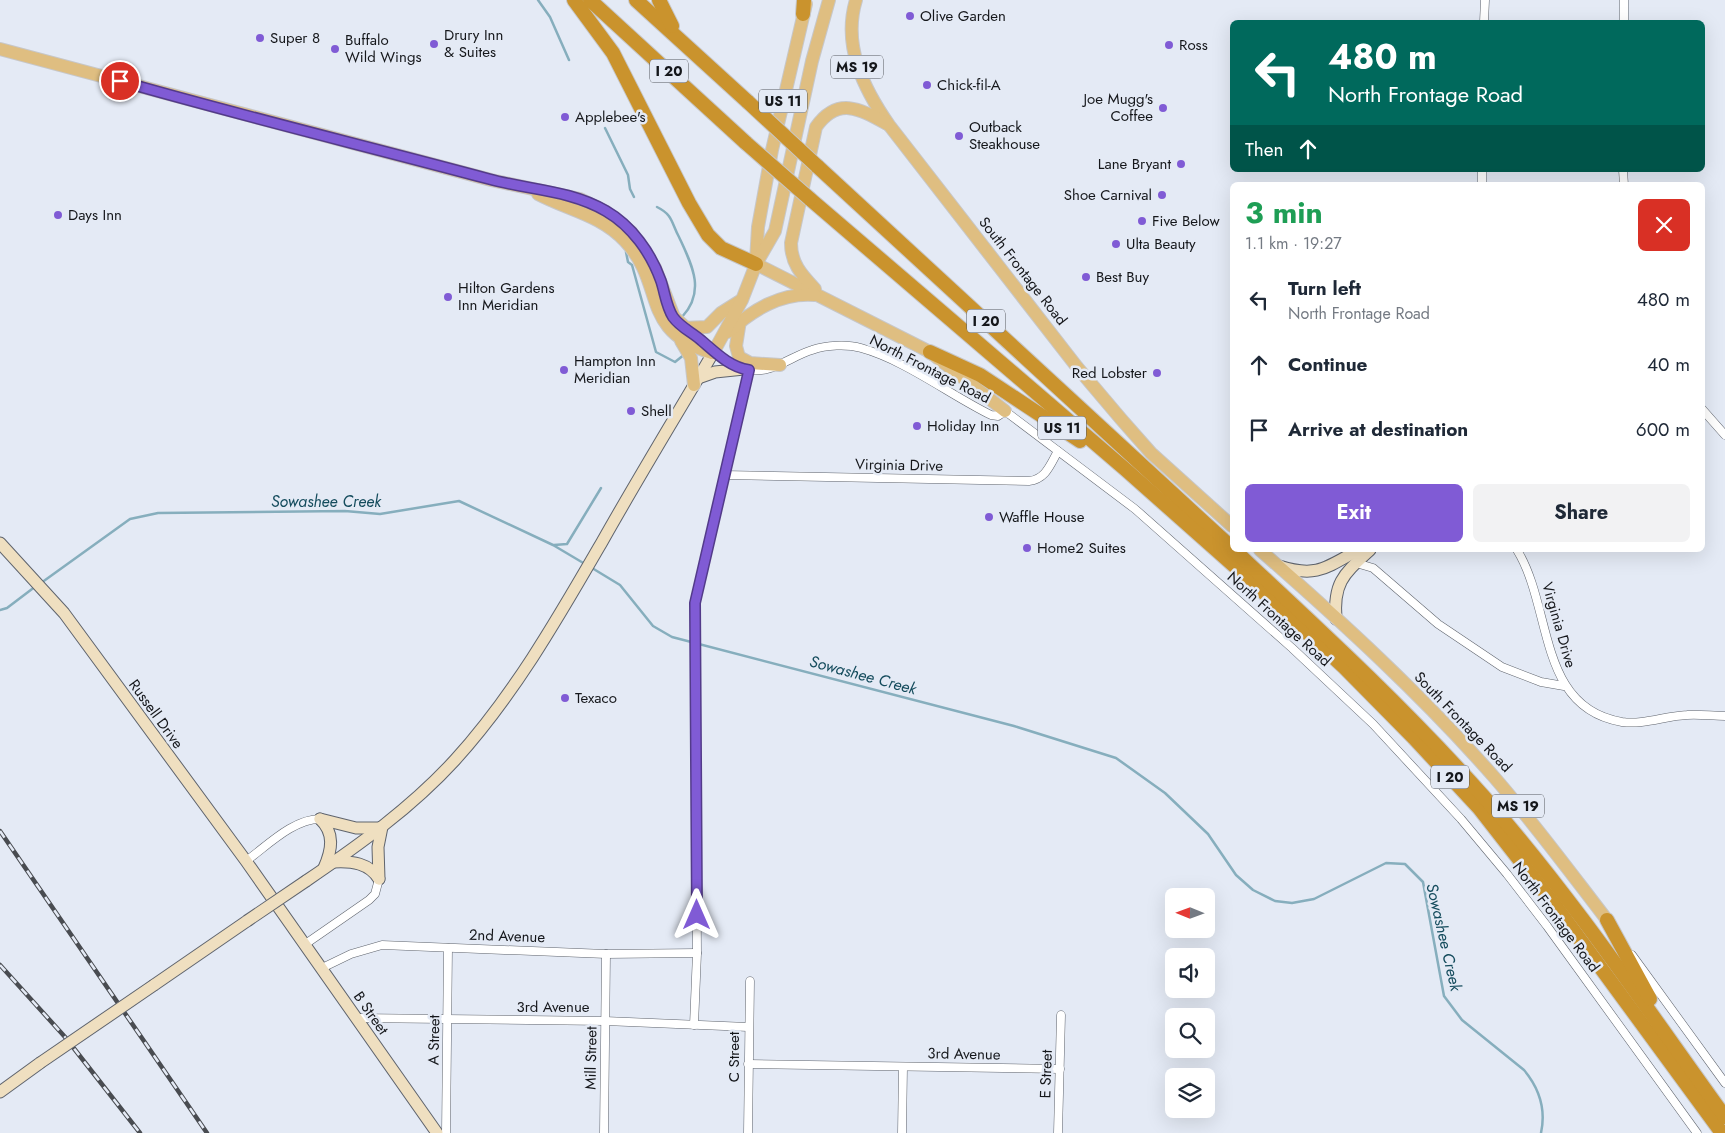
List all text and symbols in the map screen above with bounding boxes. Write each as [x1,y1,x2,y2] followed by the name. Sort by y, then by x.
[920,5,1006,27] place label: Olive Garden
[904,10,916,22] marker: Olive Garden
[444,24,503,63] place label: Drury Inn & Suites
[270,27,320,49] place label: Super 8
[345,29,421,68] place label: Buffalo Wild Wings
[254,32,266,44] marker: Super 8
[1328,32,1437,82] text: 480 m
[1179,34,1208,56] place label: Ross
[428,38,440,50] marker: Drury Inn & Suites
[1163,39,1175,51] marker: Ross
[1245,40,1310,105] icon: left
[329,43,341,55] marker: Buffalo Wild Wings
[831,56,883,78] road number: MS 19
[650,59,688,82] road number: I 20
[99,60,141,102] pin
[106,67,134,95] icon: arrive
[937,74,1001,96] place label: Chick-fil-A
[1328,78,1523,110] text: North Frontage Road
[921,79,933,91] marker: Chick-fil-A
[1081,88,1153,127] place label: Joe Mugg's Coffee
[759,90,807,112] road number: US 11
[1157,102,1169,114] marker: Joe Mugg's Coffee
[575,106,646,128] place label: Applebee's
[559,111,571,123] marker: Applebee's
[969,116,1040,155] place label: Outback Steakhouse
[953,130,965,142] marker: Outback Steakhouse
[1294,135,1322,163] icon: ahead
[1245,136,1284,163] text: Then
[1098,153,1171,175] place label: Lane Bryant
[1175,158,1187,170] marker: Lane Bryant
[1064,184,1152,206] place label: Shoe Carnival
[1156,189,1168,201] marker: Shoe Carnival
[1245,191,1323,234] text: 3 min
[1638,199,1690,251] button: close
[68,204,122,226] place label: Days Inn
[52,209,64,221] marker: Days Inn
[1152,210,1221,232] place label: Five Below
[974,212,1072,330] street label: South Frontage Road
[1136,215,1148,227] marker: Five Below
[1245,232,1342,255] text: 1.1 km · 19:27
[1126,233,1196,255] place label: Ulta Beauty
[1110,238,1122,250] marker: Ulta Beauty
[1096,266,1149,288] place label: Best Buy
[1080,271,1092,283] marker: Best Buy
[1288,275,1361,302] text: Turn left
[458,277,554,316] place label: Hilton Gardens Inn Meridian
[1245,286,1273,314] icon: left
[1637,286,1690,313] text: 480 m
[442,291,454,303] marker: Hilton Gardens Inn Meridian
[1288,302,1430,325] text: North Frontage Road
[967,310,1005,332] road number: I 20
[866,329,994,409] street label: North Frontage Road
[574,350,656,389] place label: Hampton Inn Meridian
[1245,351,1273,379] icon: ahead
[1288,351,1367,378] text: Continue
[1647,351,1690,378] text: 40 m
[1072,362,1148,384] place label: Red Lobster
[558,364,570,376] marker: Hampton Inn Meridian
[1151,367,1163,379] marker: Red Lobster
[641,400,672,422] place label: Shell
[625,405,637,417] marker: Shell
[927,415,999,437] place label: Holiday Inn
[1038,416,1086,439] road number: US 11
[1245,416,1273,444] icon: arrive
[1288,416,1468,443] text: Arrive at destination
[1636,416,1690,443] text: 600 m
[911,420,923,432] marker: Holiday Inn
[855,453,943,477] street label: Virginia Drive
[1245,484,1463,542] button: Exit
[1473,484,1690,542] button: Share
[271,490,382,513] water label: Sowashee Creek
[999,506,1085,528] place label: Waffle House
[983,511,995,523] marker: Waffle House
[1037,537,1126,559] place label: Home2 Suites
[1021,542,1033,554] marker: Home2 Suites
[1222,566,1336,672] street label: North Frontage Road
[1536,580,1582,671] street label: Virginia Drive
[807,650,920,701] water label: Sowashee Creek
[1409,667,1517,777] street label: South Frontage Road
[123,675,189,753] street label: Russell Drive
[575,687,617,709] place label: Texaco
[559,692,571,704] marker: Texaco
[1431,766,1469,789] road number: I 20
[1492,794,1544,818] road number: MS 19
[1507,857,1605,977] street label: North Frontage Road
[1420,881,1468,994] water label: Sowashee Creek
[670,888,722,940] position arrow
[1165,888,1215,938] north arrow
[1165,888,1215,1118] map controls
[469,924,546,948] street label: 2nd Avenue
[1165,948,1215,998] button: sound
[348,987,394,1040] street label: B Street
[516,996,590,1018] street label: 3rd Avenue
[1165,1008,1215,1058] button: search
[423,1014,445,1065] street label: A Street
[579,1026,603,1090] street label: Mill Street
[723,1031,745,1082] street label: C Street
[927,1042,1001,1066] street label: 3rd Avenue
[1034,1049,1058,1099] street label: E Street
[1165,1068,1215,1118] button: layers

